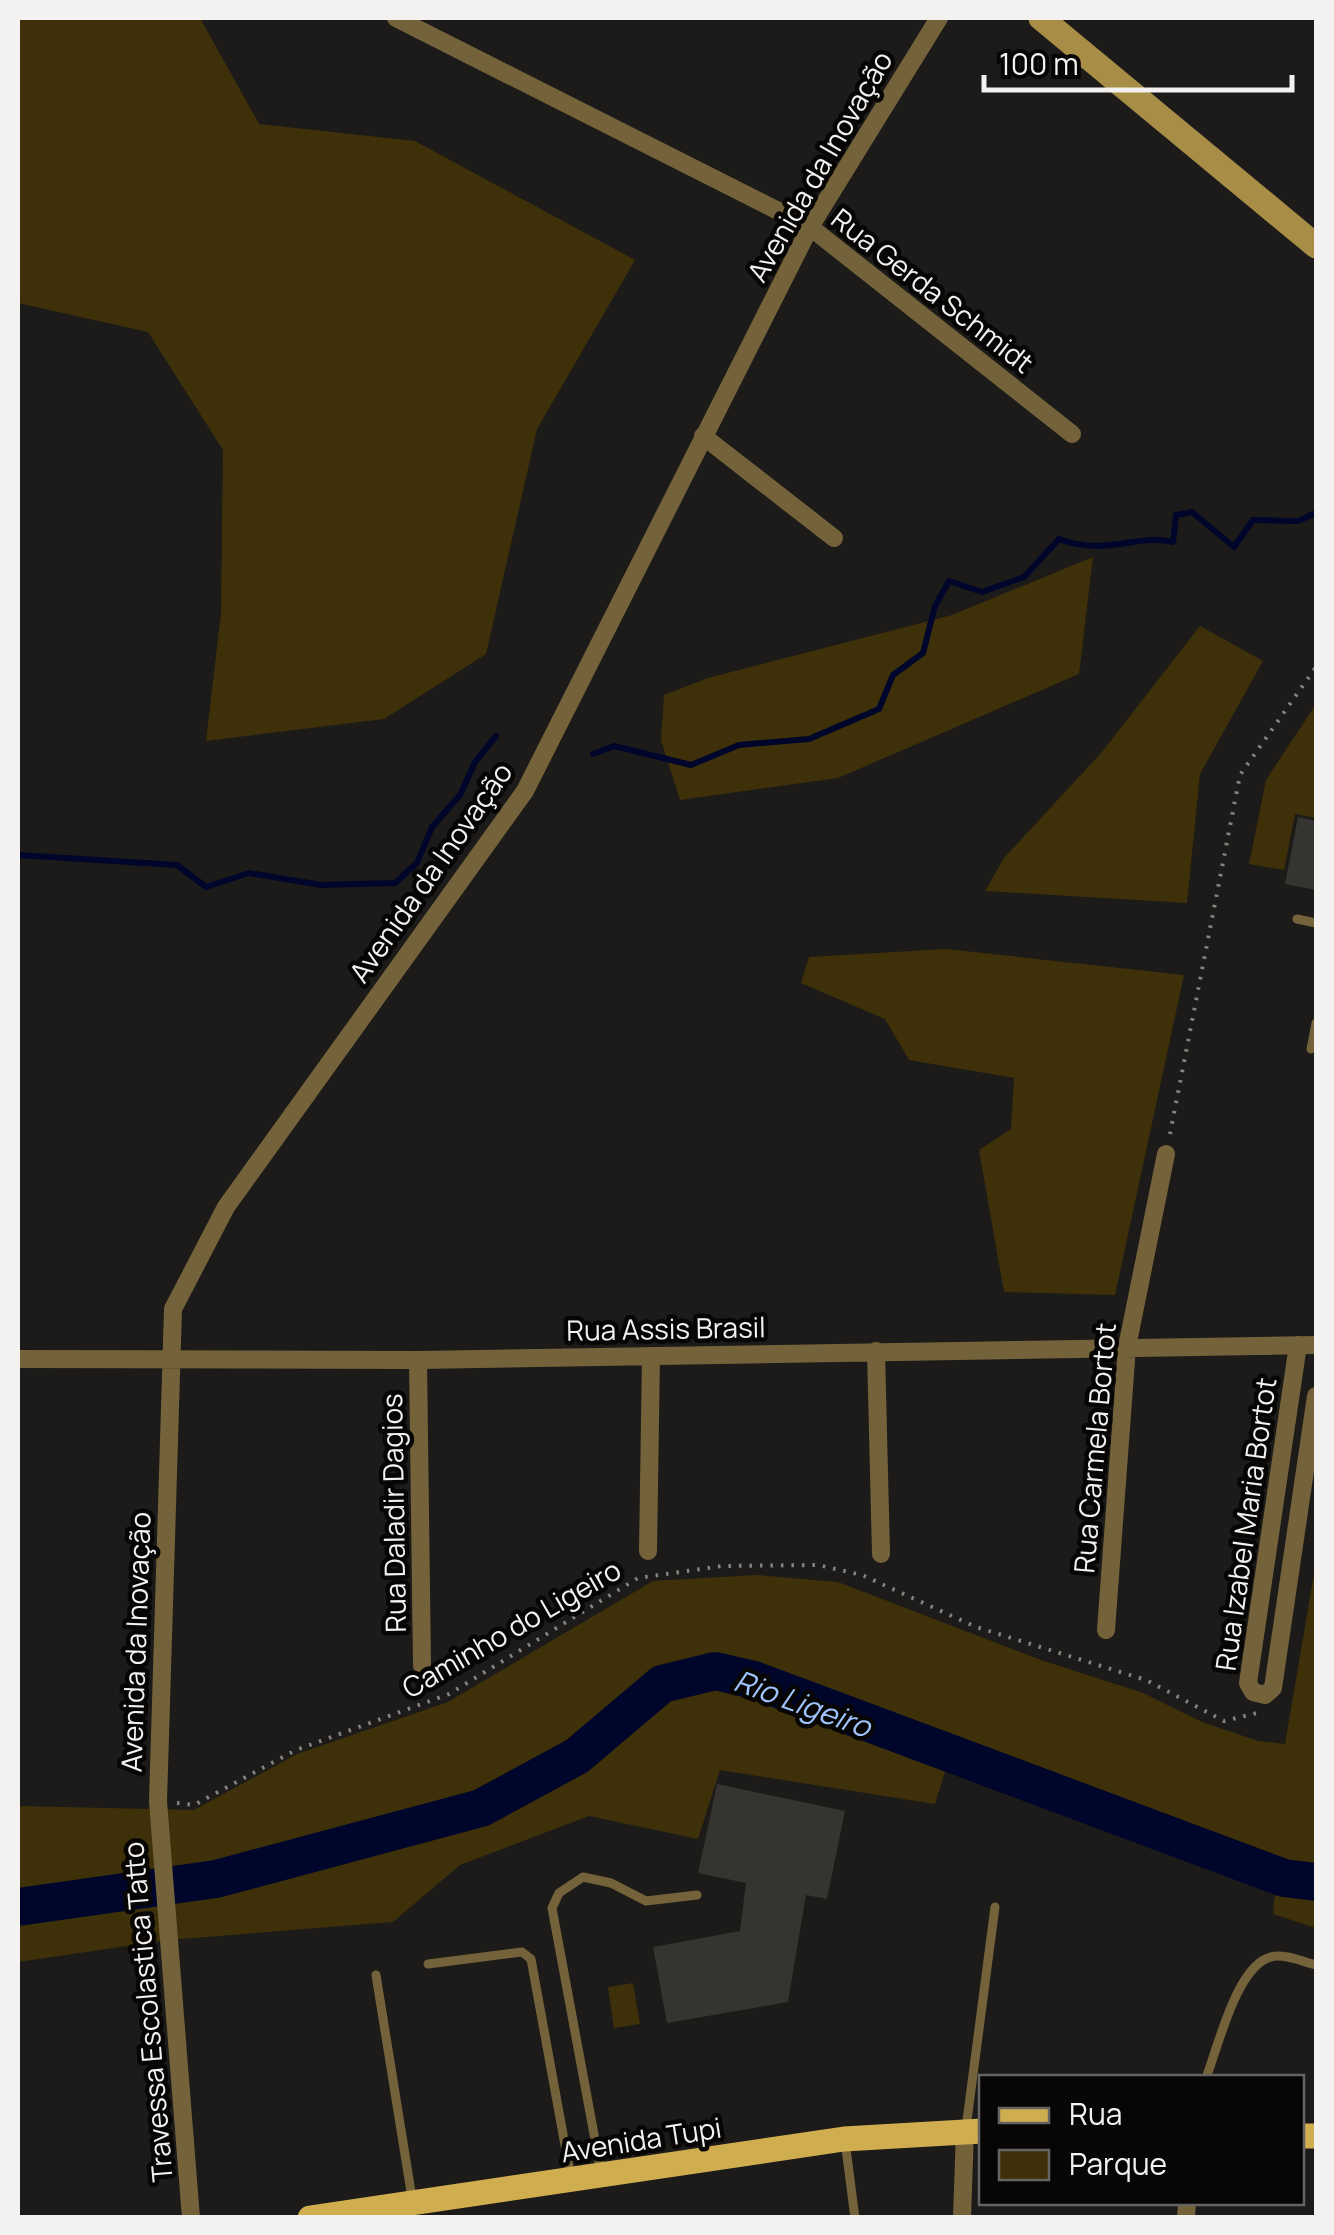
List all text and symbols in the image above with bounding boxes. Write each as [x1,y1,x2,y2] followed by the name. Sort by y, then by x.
[984,30,1292,92] scale bar
[999,43,1079,84] text: 100 m
[737,44,901,288] street label: Avenida da Inovação
[824,199,1042,381] street label: Rua Gerda Schmidt
[340,754,520,990] street label: Avenida da Inovação
[566,1307,766,1349] street label: Rua Assis Brasil
[1064,1321,1124,1575] street label: Rua Carmela Bortot
[1206,1375,1284,1673] street label: Rua Izabel Maria Bortot
[372,1393,414,1633] street label: Rua Daladir Dagios
[111,1511,159,1773] street label: Avenida da Inovação
[395,1550,627,1706] street label: Caminho do Ligeiro
[729,1659,879,1747] water label: Rio Ligeiro
[113,1840,181,2184] street label: Travessa Escolastica Tatto
[979,2075,1304,2205] legend
[1069,2093,1122,2134] text: Rua
[558,2108,724,2170] street label: Avenida Tupi
[1069,2143,1167,2184] text: Parque

